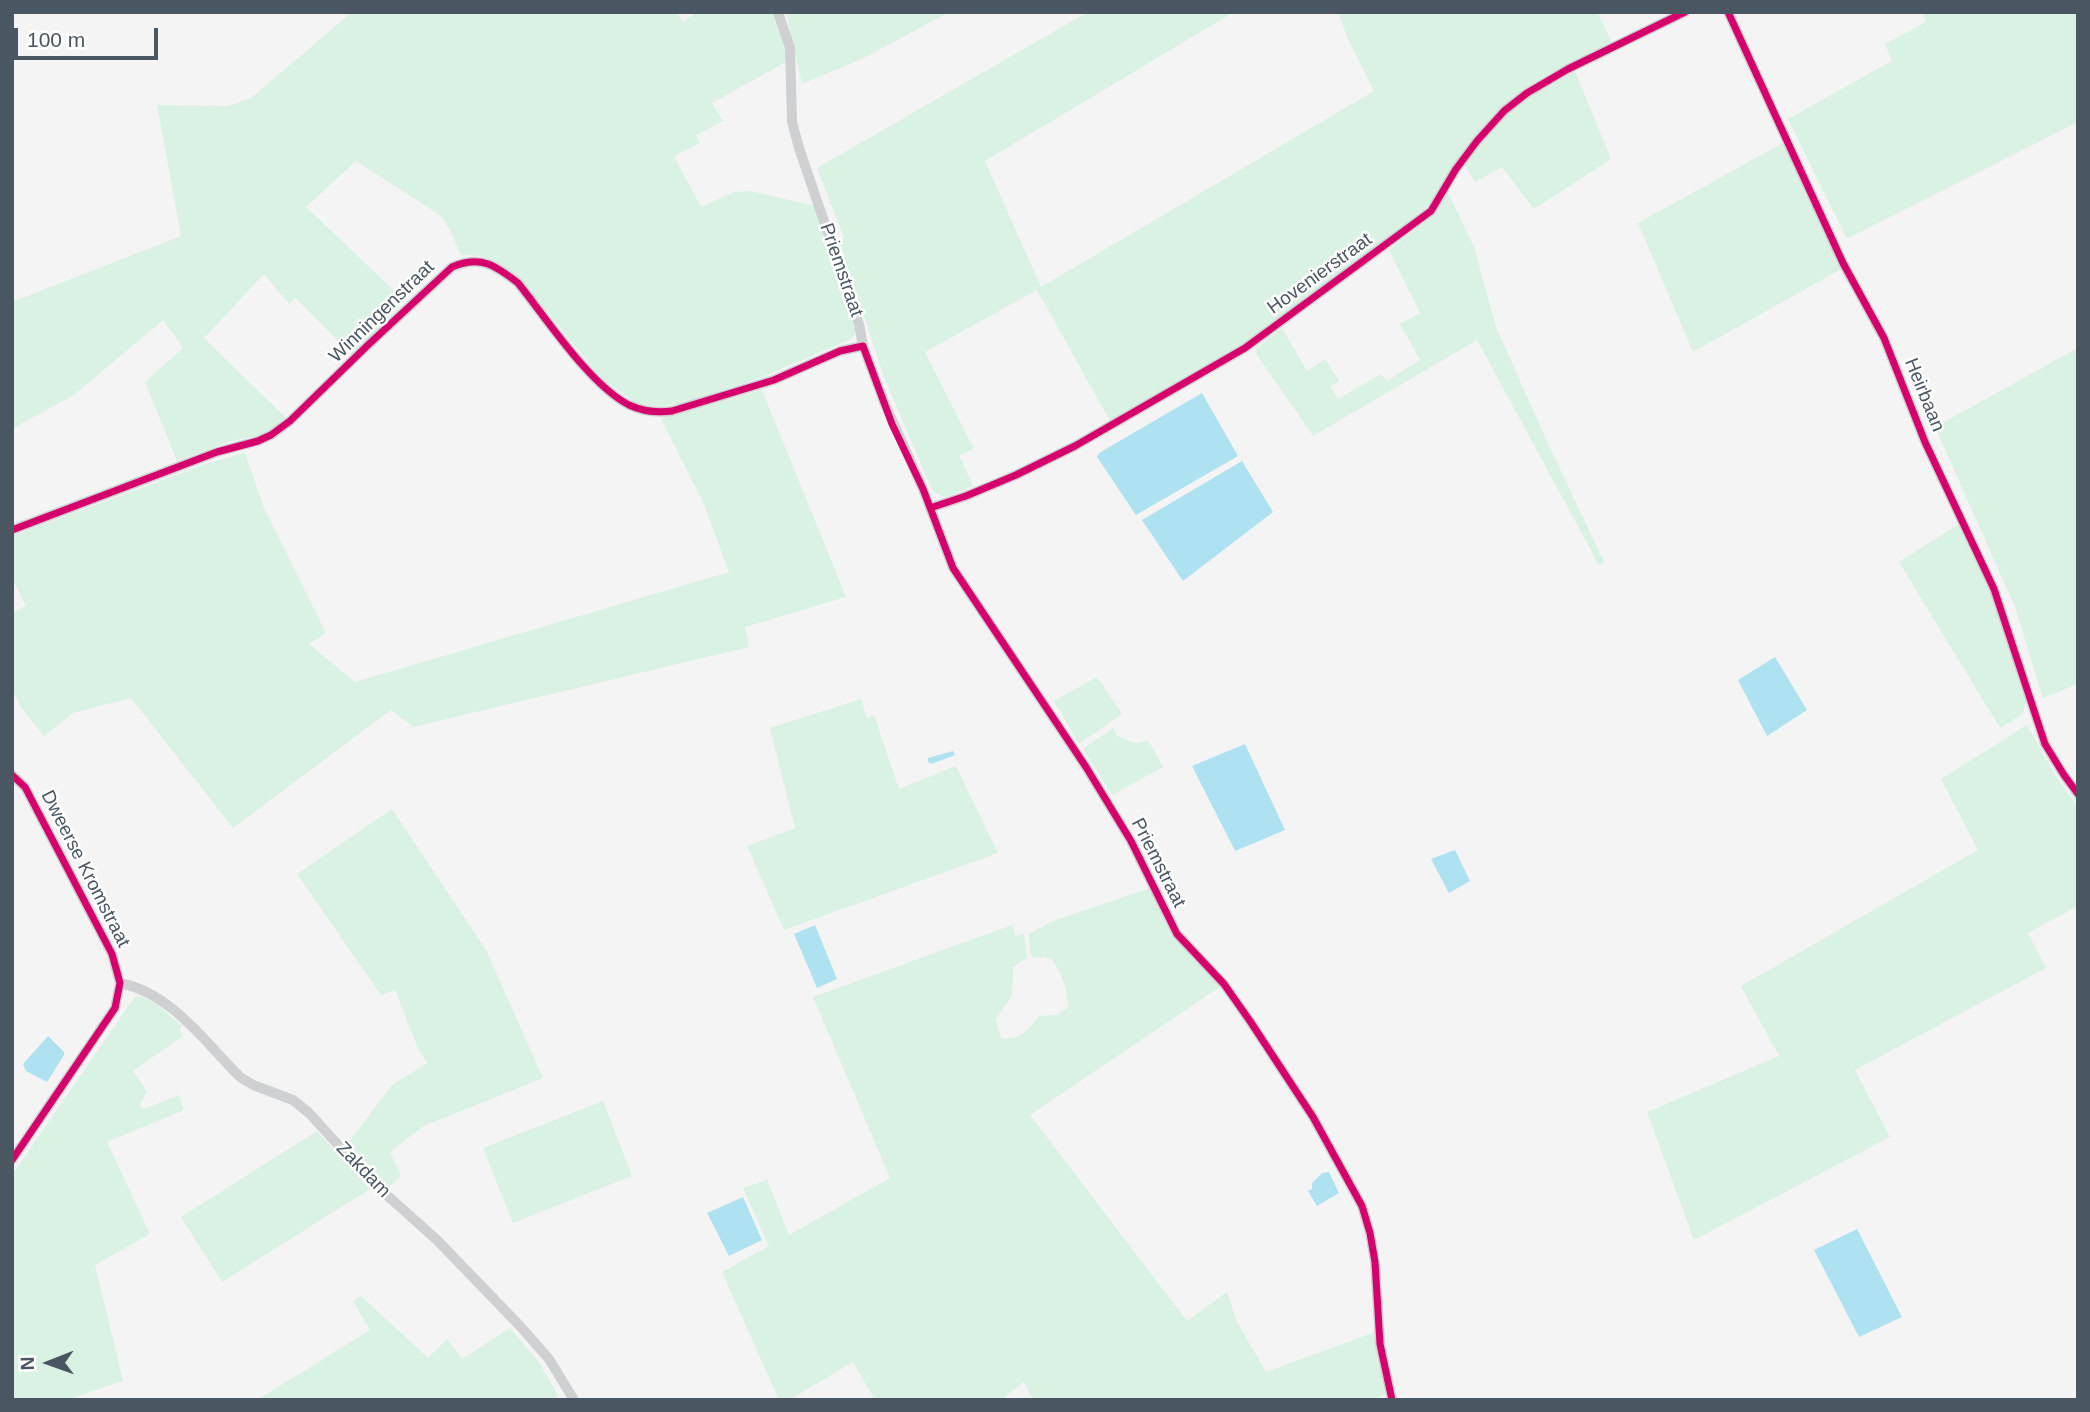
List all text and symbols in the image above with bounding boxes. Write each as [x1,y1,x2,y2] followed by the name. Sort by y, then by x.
[18,14,161,58] scale bar
[27,28,85,51] text: 100 m
[814,220,868,320] street label: Priemstraat
[1263,228,1377,320] street label: Hovenierstraat
[325,256,439,368] street label: Winningenstraat
[1899,355,1949,435] street label: Heirbaan
[36,787,134,951] street label: Dweerse Kromstraat
[1126,815,1190,911] street label: Priemstraat
[331,1137,395,1203] street label: Zakdam
[14,1328,84,1398] north arrow
[17,1356,38,1370] text: N

